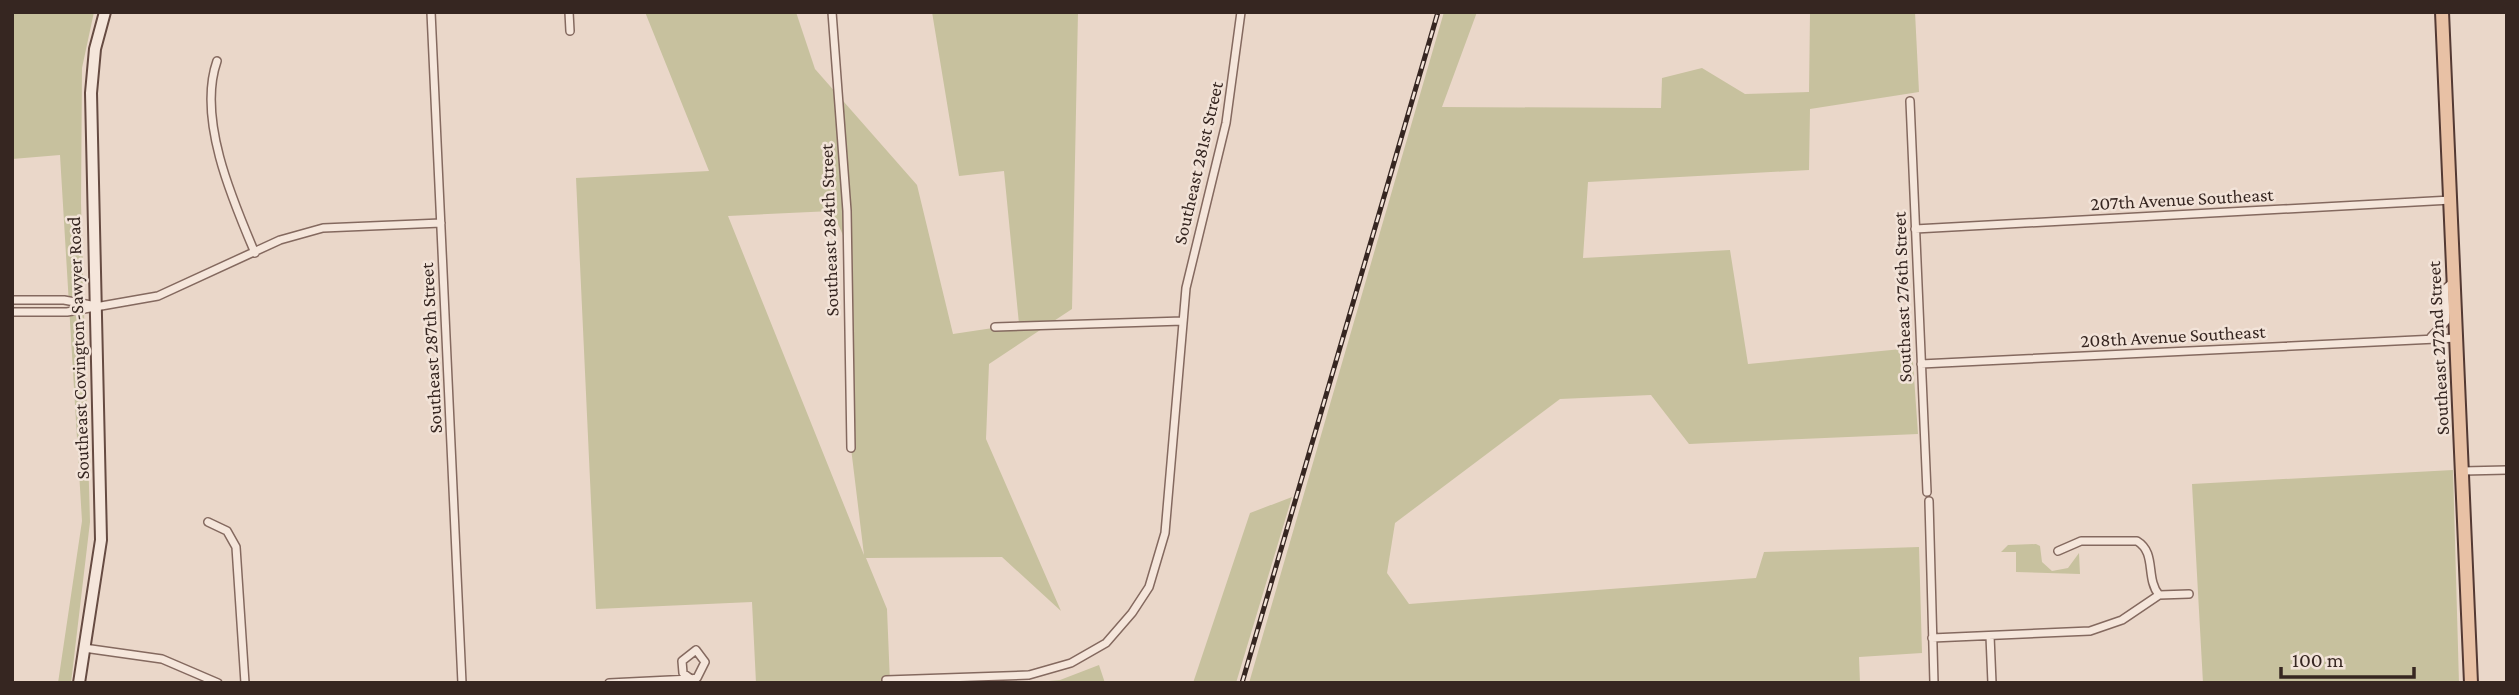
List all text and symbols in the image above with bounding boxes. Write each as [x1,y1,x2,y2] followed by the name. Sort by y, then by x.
[1169,79,1227,247] street label: Southeast 281st Street
[815,143,843,317] street label: Southeast 284th Street
[2090,184,2275,214] street label: 207th Avenue Southeast
[1889,211,1915,383] street label: Southeast 276th Street
[63,216,93,480] street label: Southeast Covington-Sawyer Road
[2423,260,2453,436] street label: Southeast 272nd Street
[416,261,446,434] street label: Southeast 287th Street
[2080,321,2267,351] street label: 208th Avenue Southeast
[2281,636,2414,680] scale bar
[2292,648,2344,672] text: 100 m

